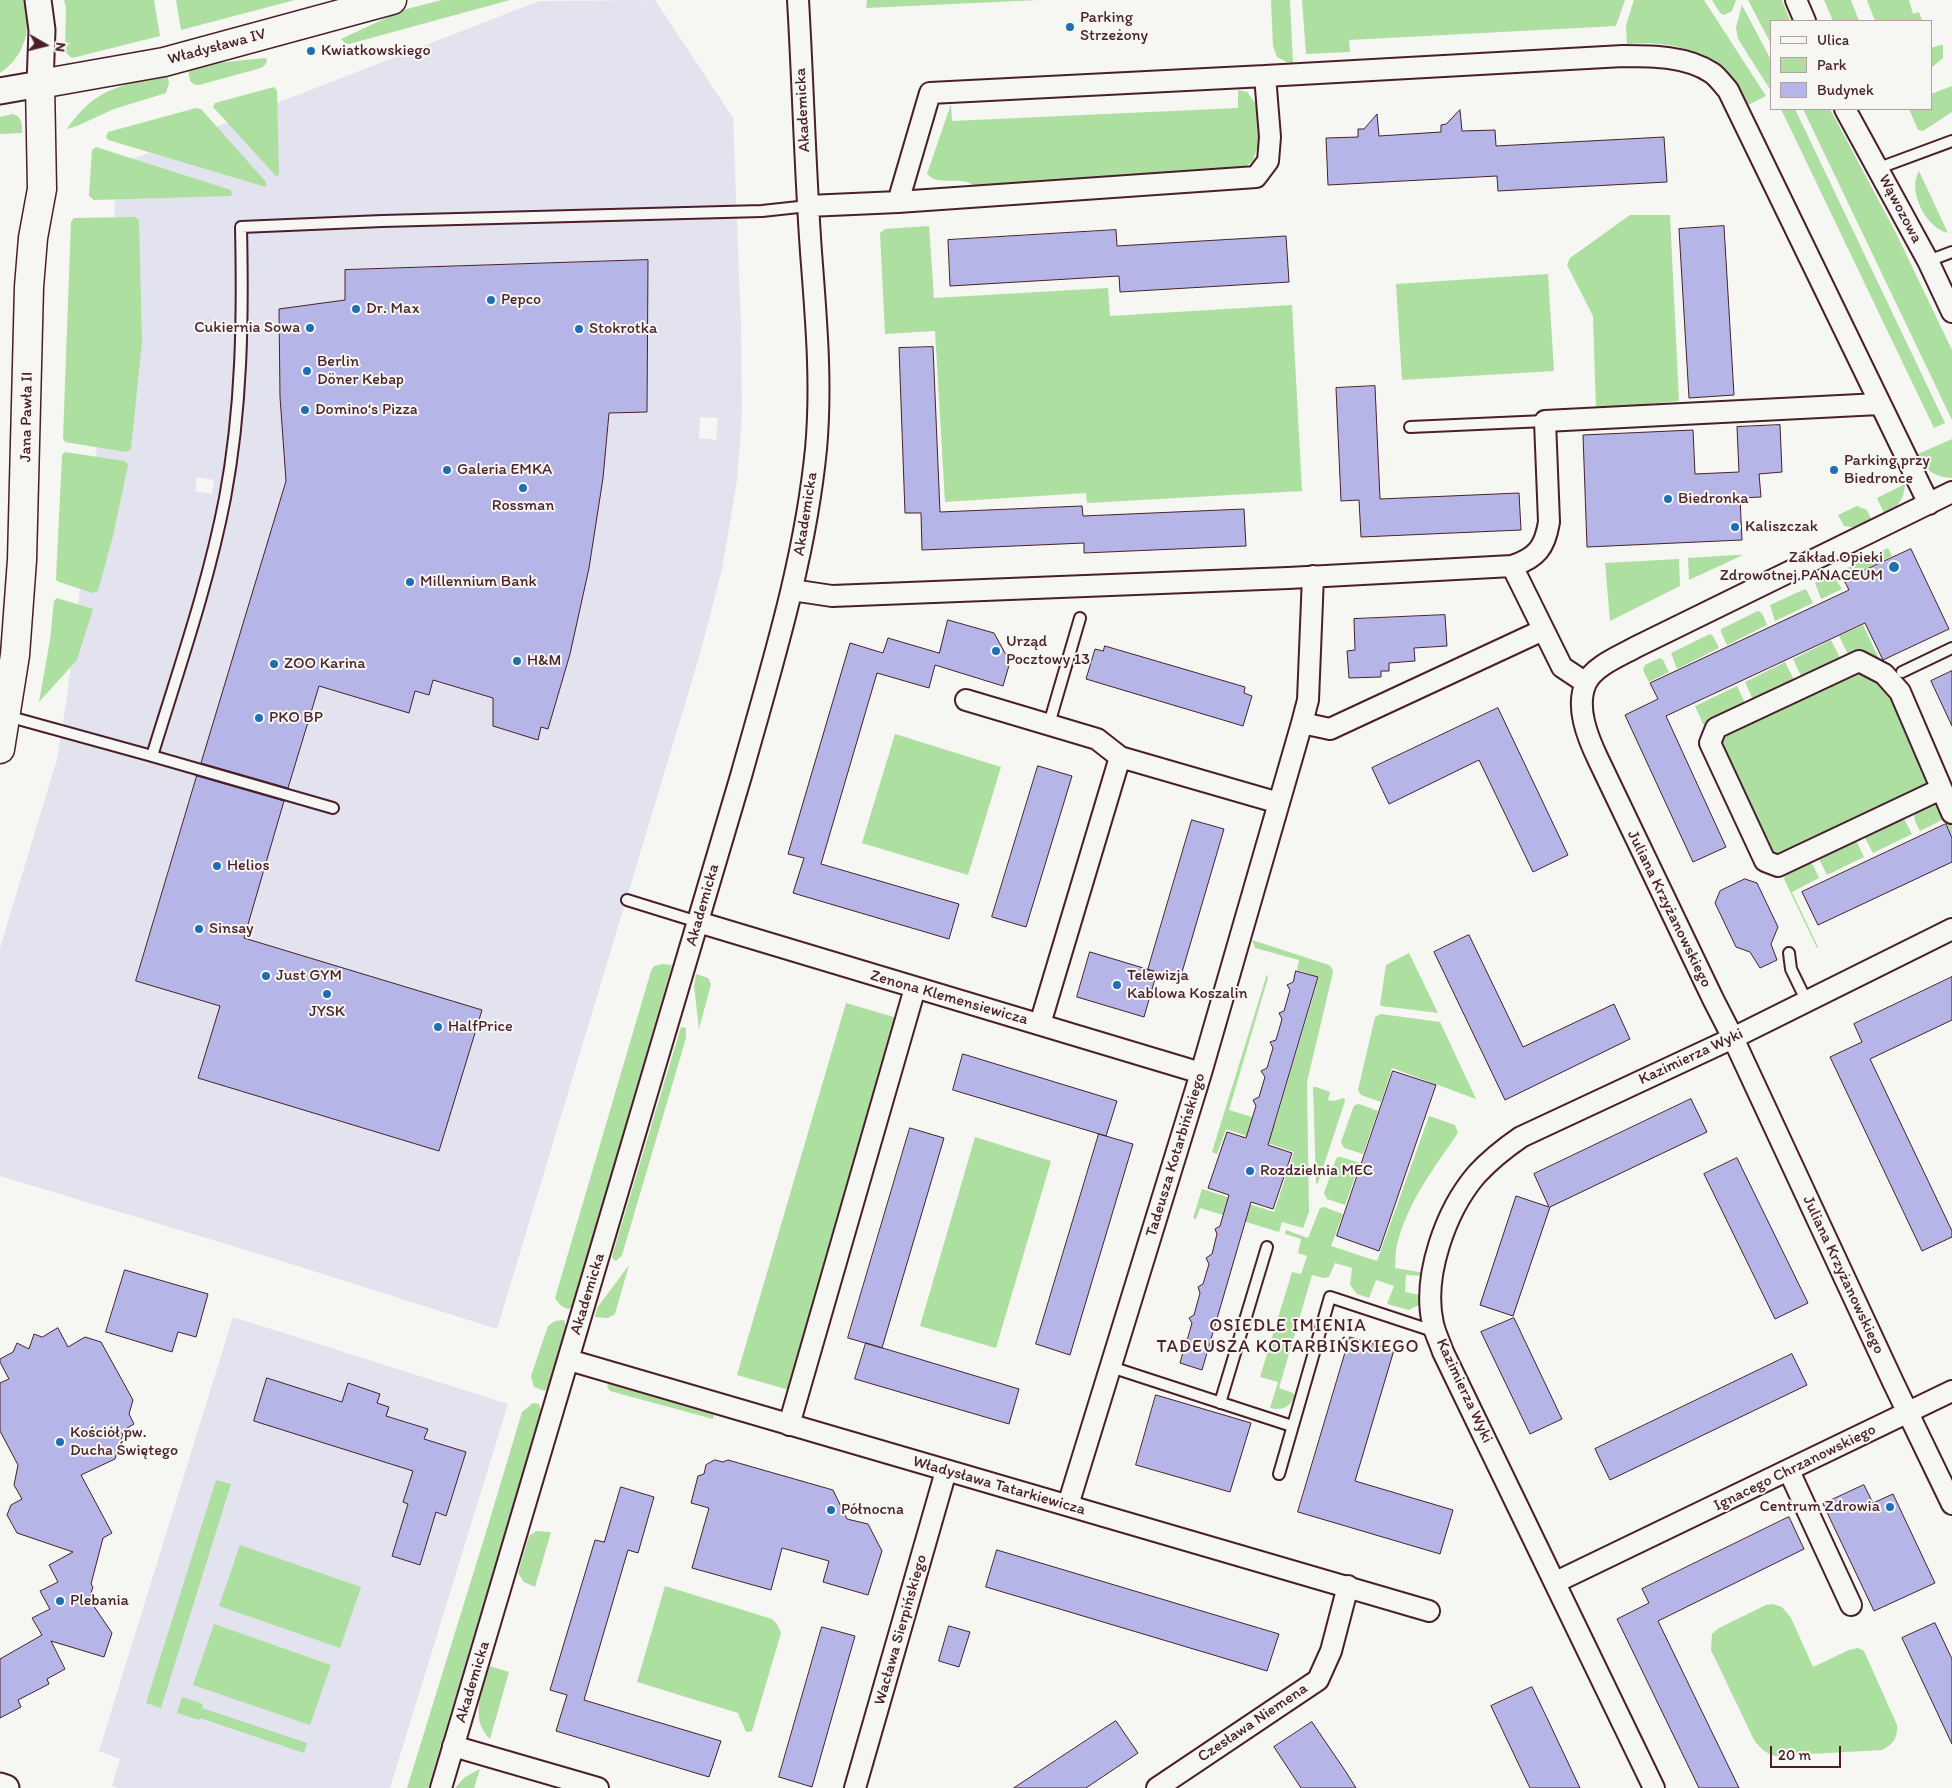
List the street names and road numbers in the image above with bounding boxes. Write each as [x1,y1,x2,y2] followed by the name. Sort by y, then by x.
[166,25,268,69] street label: Władysława IV
[791,67,815,153] street label: Akademicka
[1874,171,1926,247] street label: Wąwozowa
[17,372,37,462] street label: Jana Pawła II
[790,471,822,557] street label: Akademicka
[1623,827,1715,991] street label: Juliana Krzyżanowskiego
[682,862,724,948] street label: Akademicka
[868,966,1030,1030] street label: Zenona Klemensiewicza
[1636,1024,1746,1090] street label: Kazimierza Wyki
[1142,1071,1210,1239] street label: Tadeusza Kotarbińskiego
[1798,1193,1888,1357] street label: Juliana Krzyżanowskiego
[566,1251,610,1337] street label: Akademicka
[1431,1336,1497,1446] street label: Kazimierza Wyki
[1711,1420,1879,1516] street label: Ignacego Chrzanowskiego
[910,1452,1088,1520] street label: Władysława Tatarkiewicza
[870,1553,932,1707] street label: Wacława Sierpińskiego
[451,1639,495,1725] street label: Akademicka
[1194,1679,1312,1767] street label: Czesława Niemena

